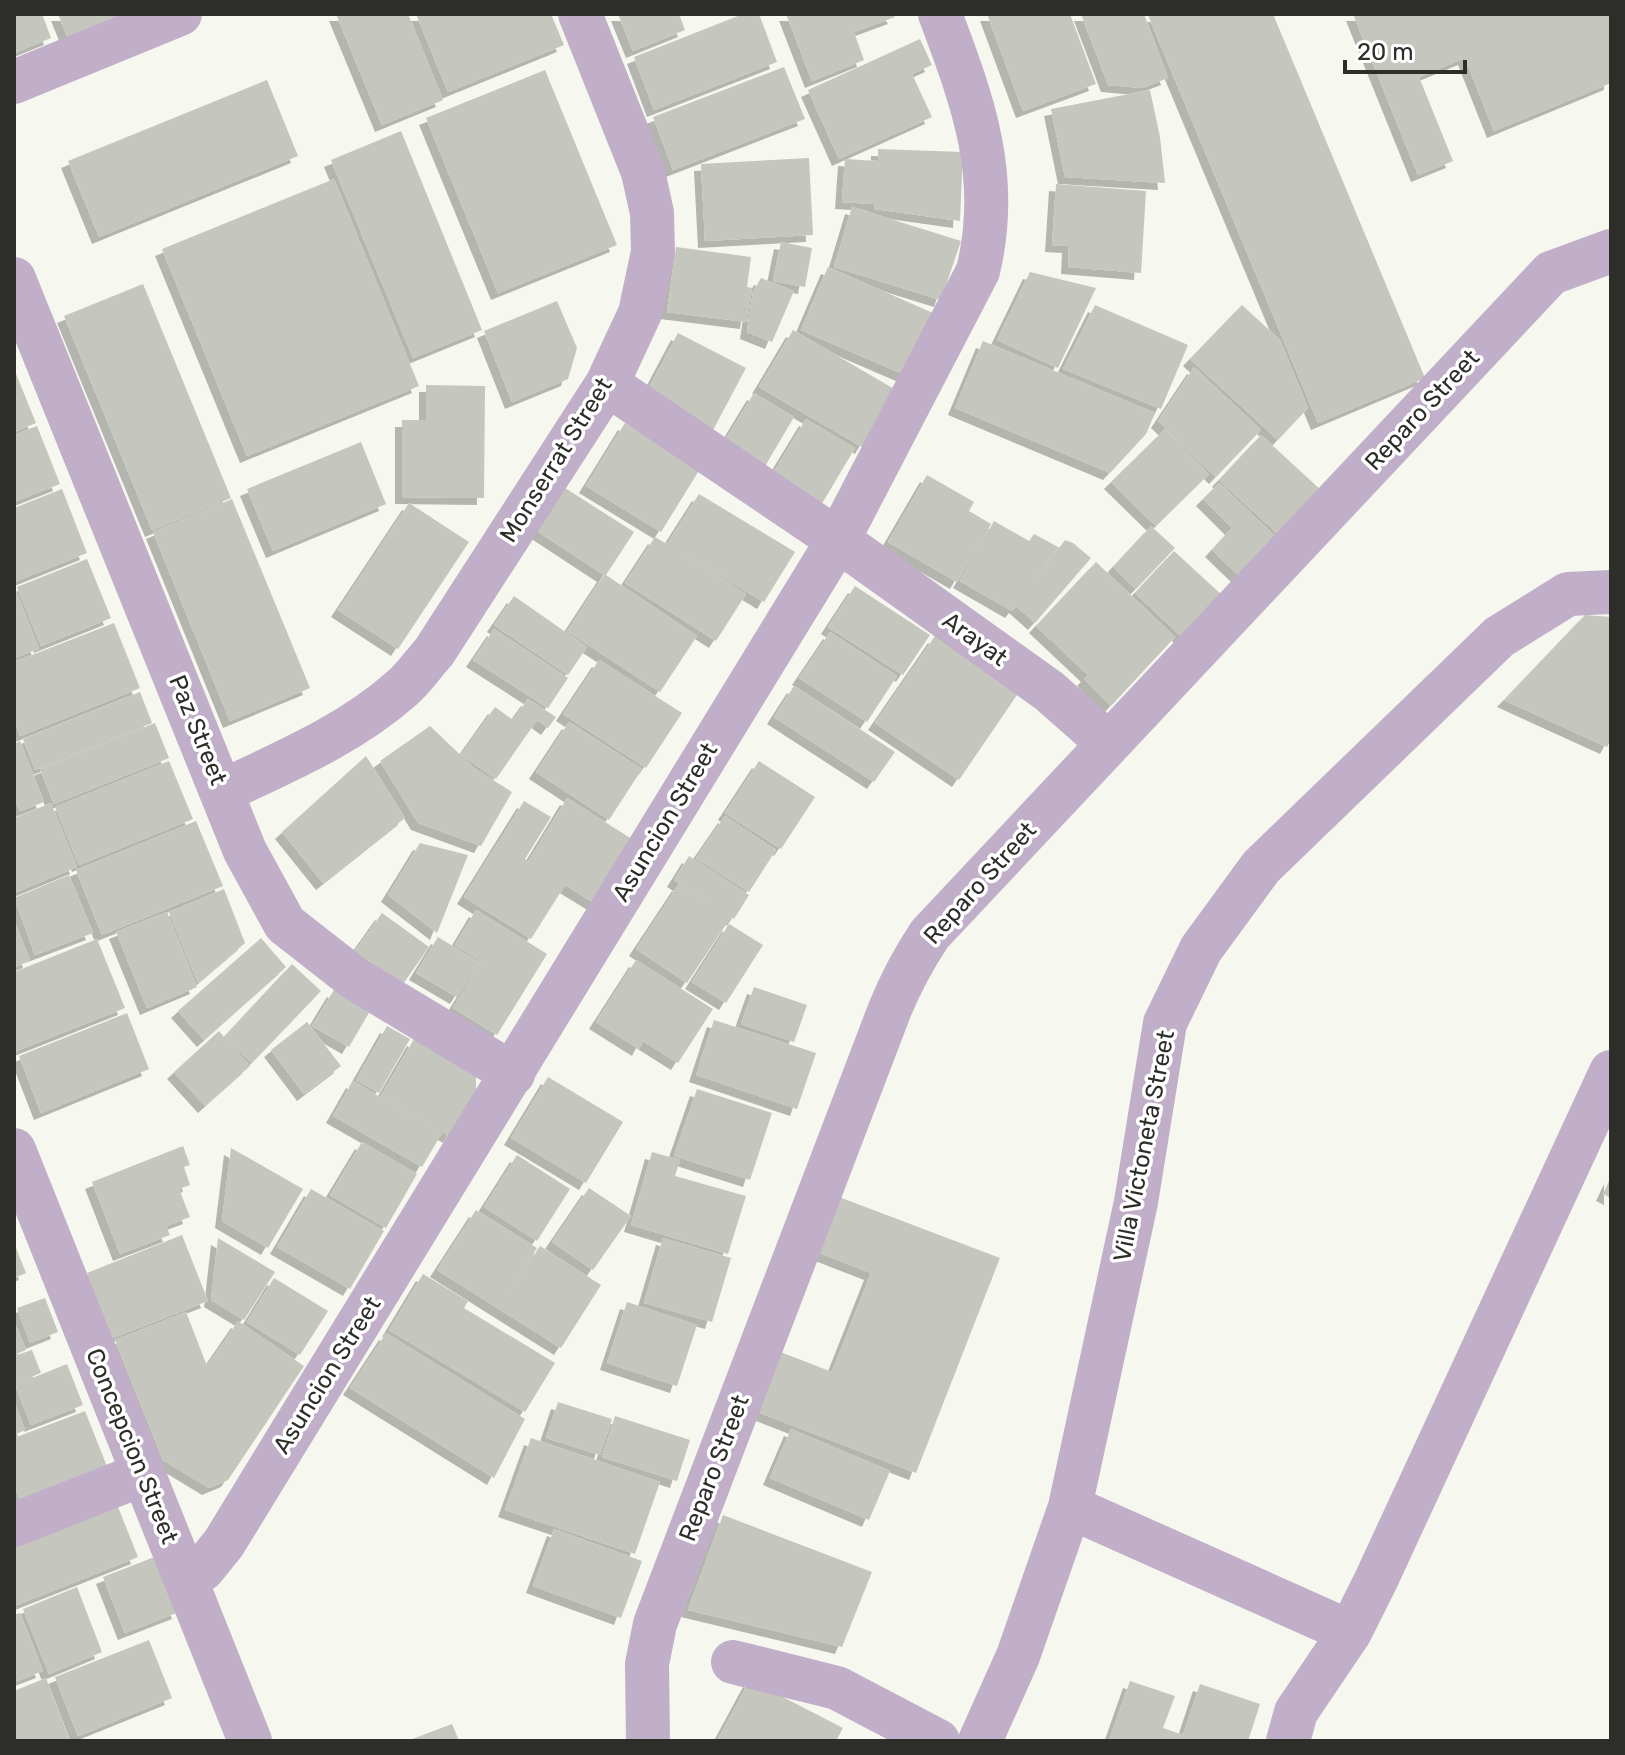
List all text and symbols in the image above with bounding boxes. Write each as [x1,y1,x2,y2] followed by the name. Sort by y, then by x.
[1345,24,1465,74] scale bar
[1357,38,1414,66] text: 20 m
[1359,344,1485,476] street label: Reparo Street
[494,372,618,548] street label: Monserrat Street
[937,606,1013,672] street label: Arayat
[163,671,233,789] street label: Paz Street
[607,738,723,906] street label: Asuncion Street
[918,816,1042,950] street label: Reparo Street
[1108,1028,1180,1264] street label: Villa Victoneta Street
[267,1291,387,1459] street label: Asuncion Street
[80,1344,184,1548] street label: Concepcion Street
[673,1391,755,1545] street label: Reparo Street

